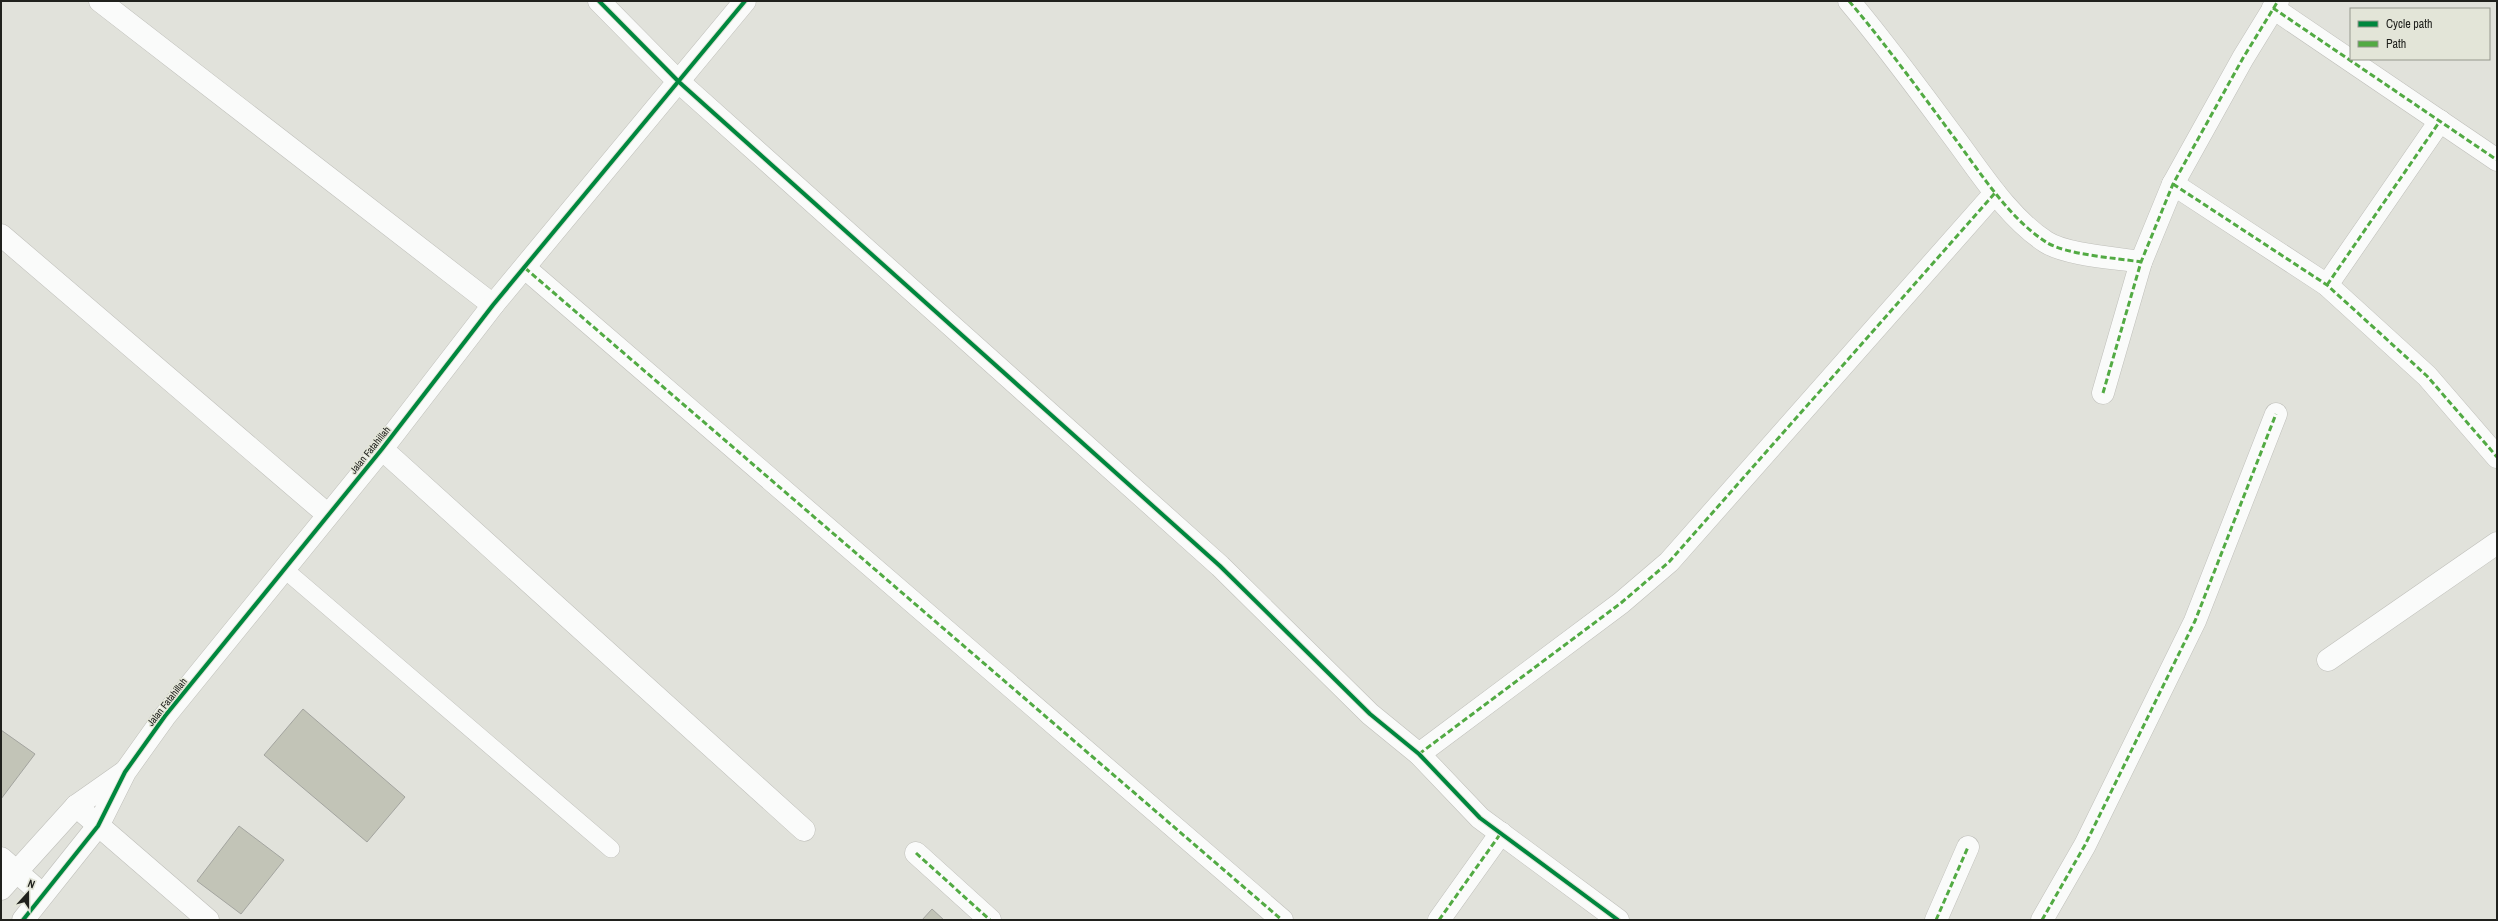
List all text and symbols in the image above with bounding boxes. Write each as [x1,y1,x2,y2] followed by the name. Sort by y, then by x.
[2350,8,2490,60] legend
[2386,16,2433,32] text: Cycle path
[2386,36,2406,52] text: Path
[347,424,393,476] street label: Jalan Fatahillah
[144,675,190,729] street label: Jalan Fatahillah
[8,873,48,913] north arrow
[26,876,37,891] text: N

